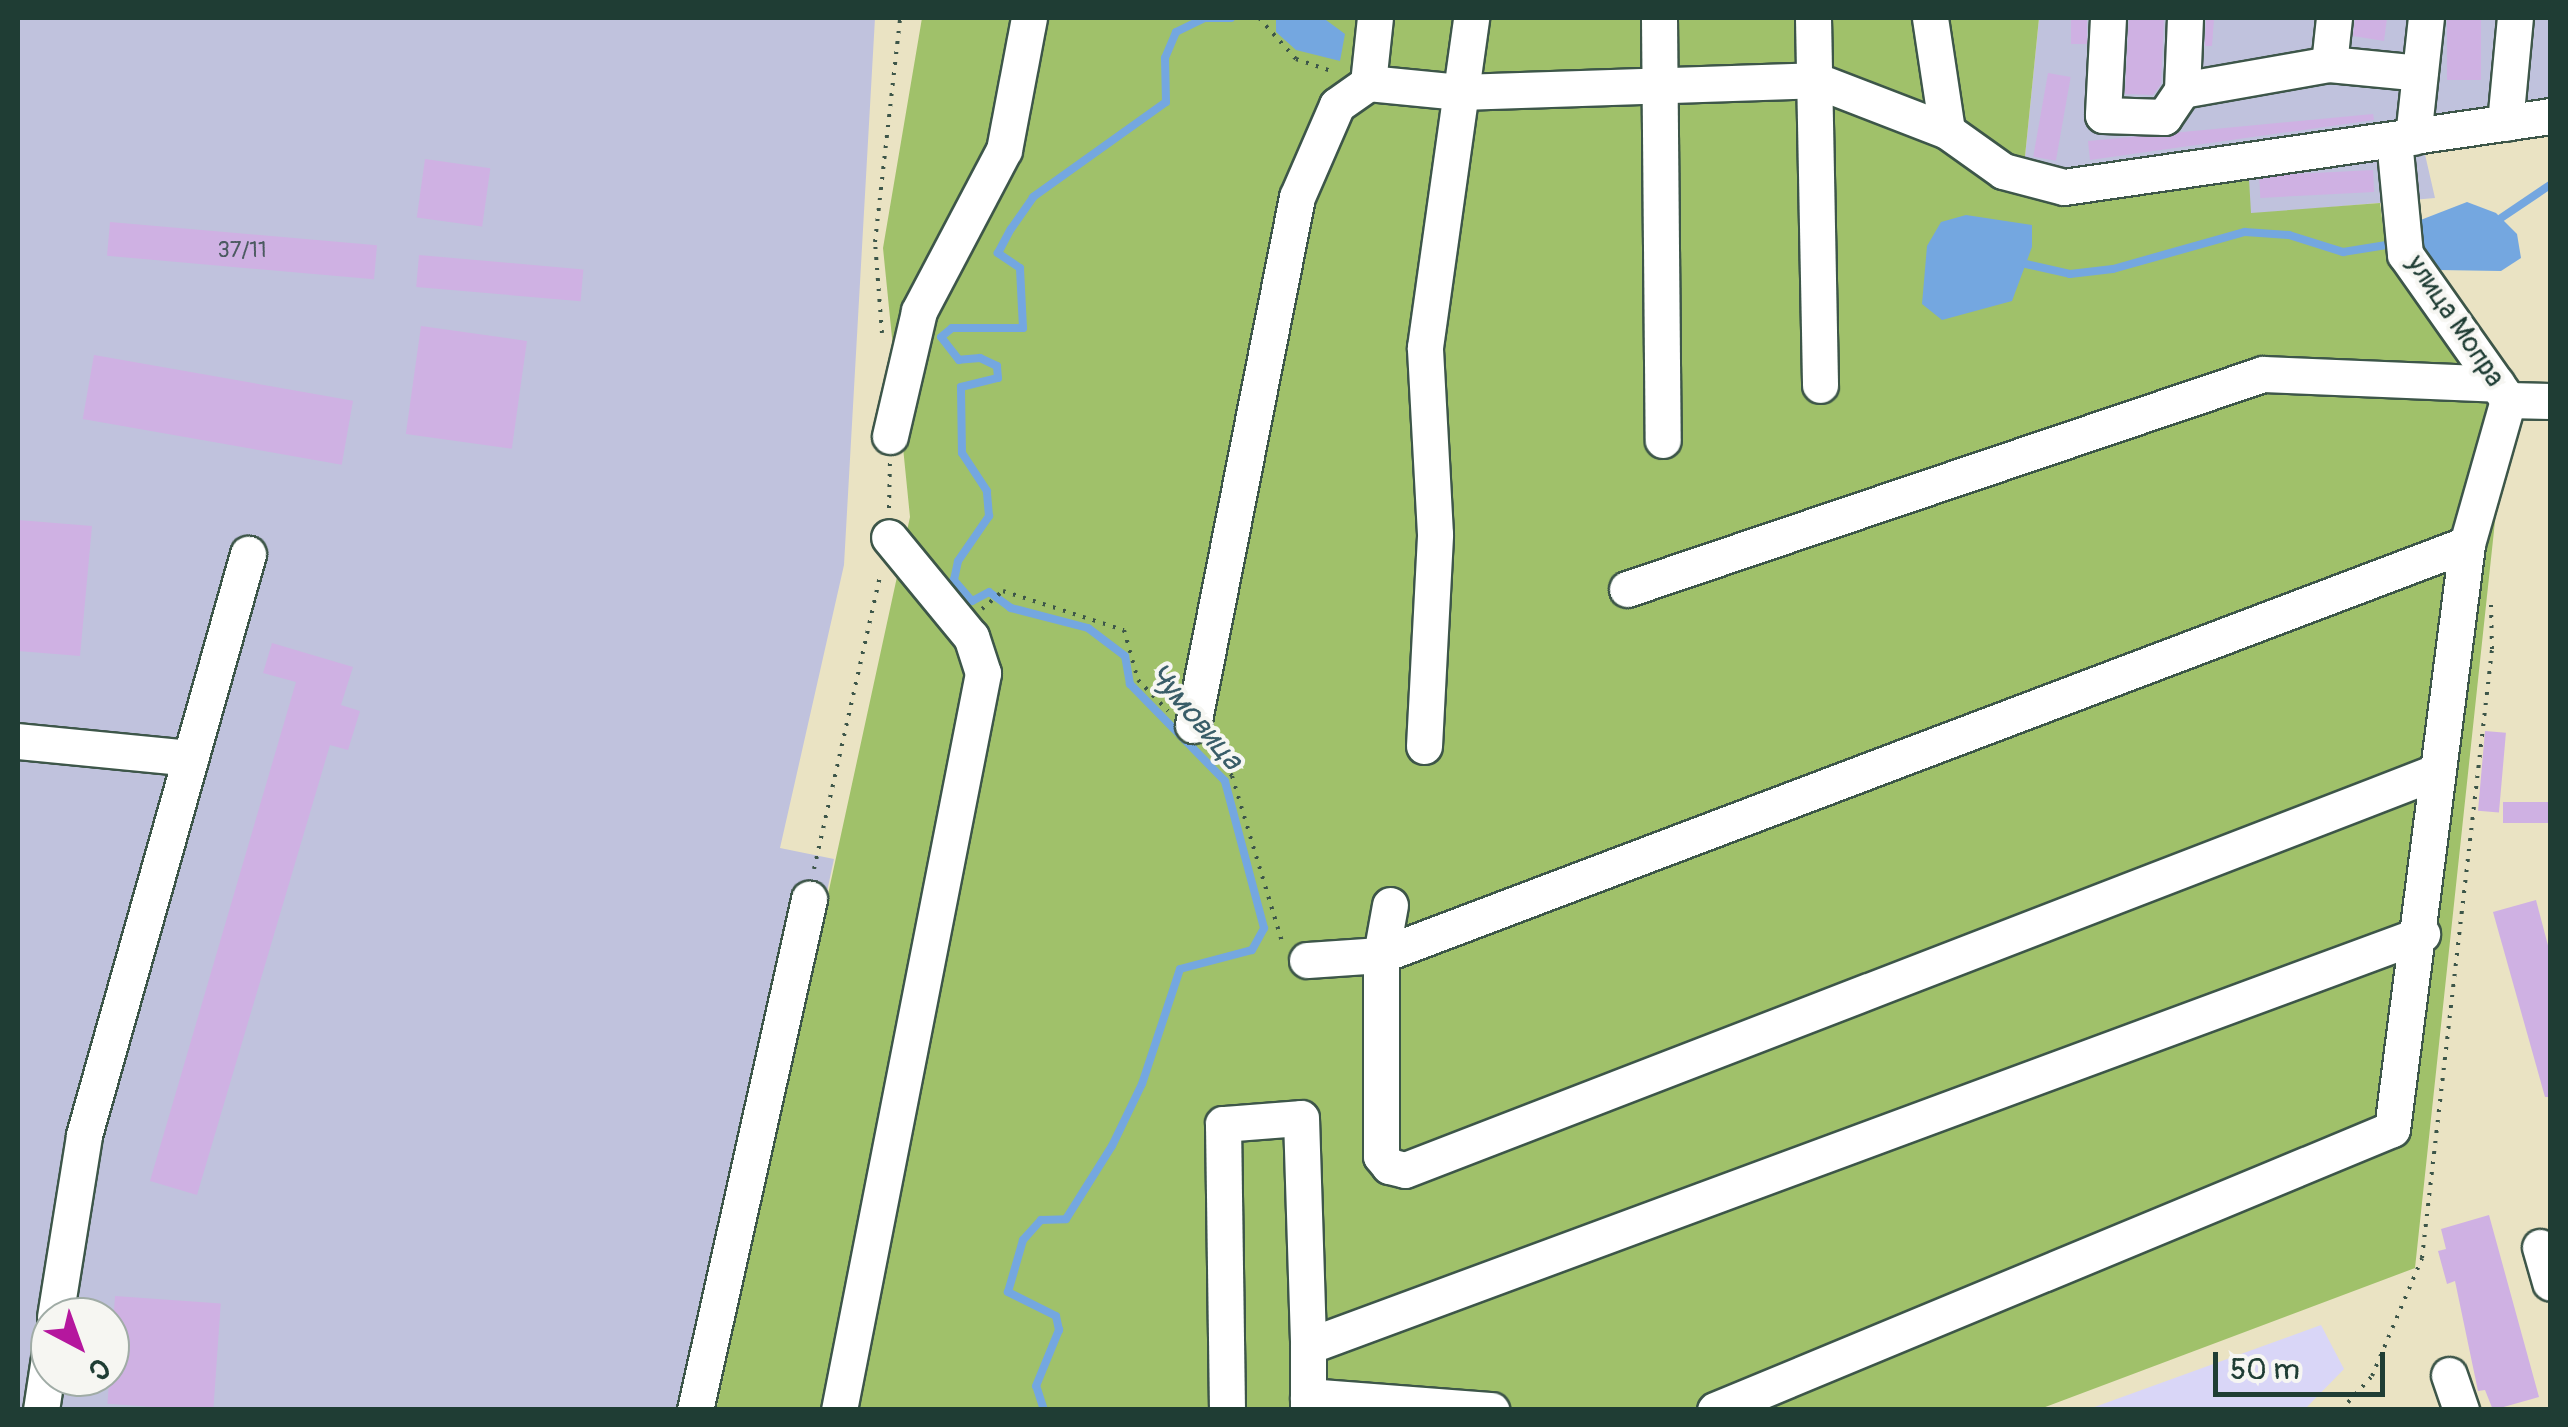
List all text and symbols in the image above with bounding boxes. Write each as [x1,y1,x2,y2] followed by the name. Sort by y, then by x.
[217,238,267,264] house number: 37/11
[2399,249,2511,393] street label: улица Мопра
[1140,657,1250,777] water label: Чумовица
[30,1297,130,1397] north arrow
[2218,1332,2390,1394] scale bar
[81,1350,117,1387] text: С
[2230,1351,2300,1388] text: 50 m

